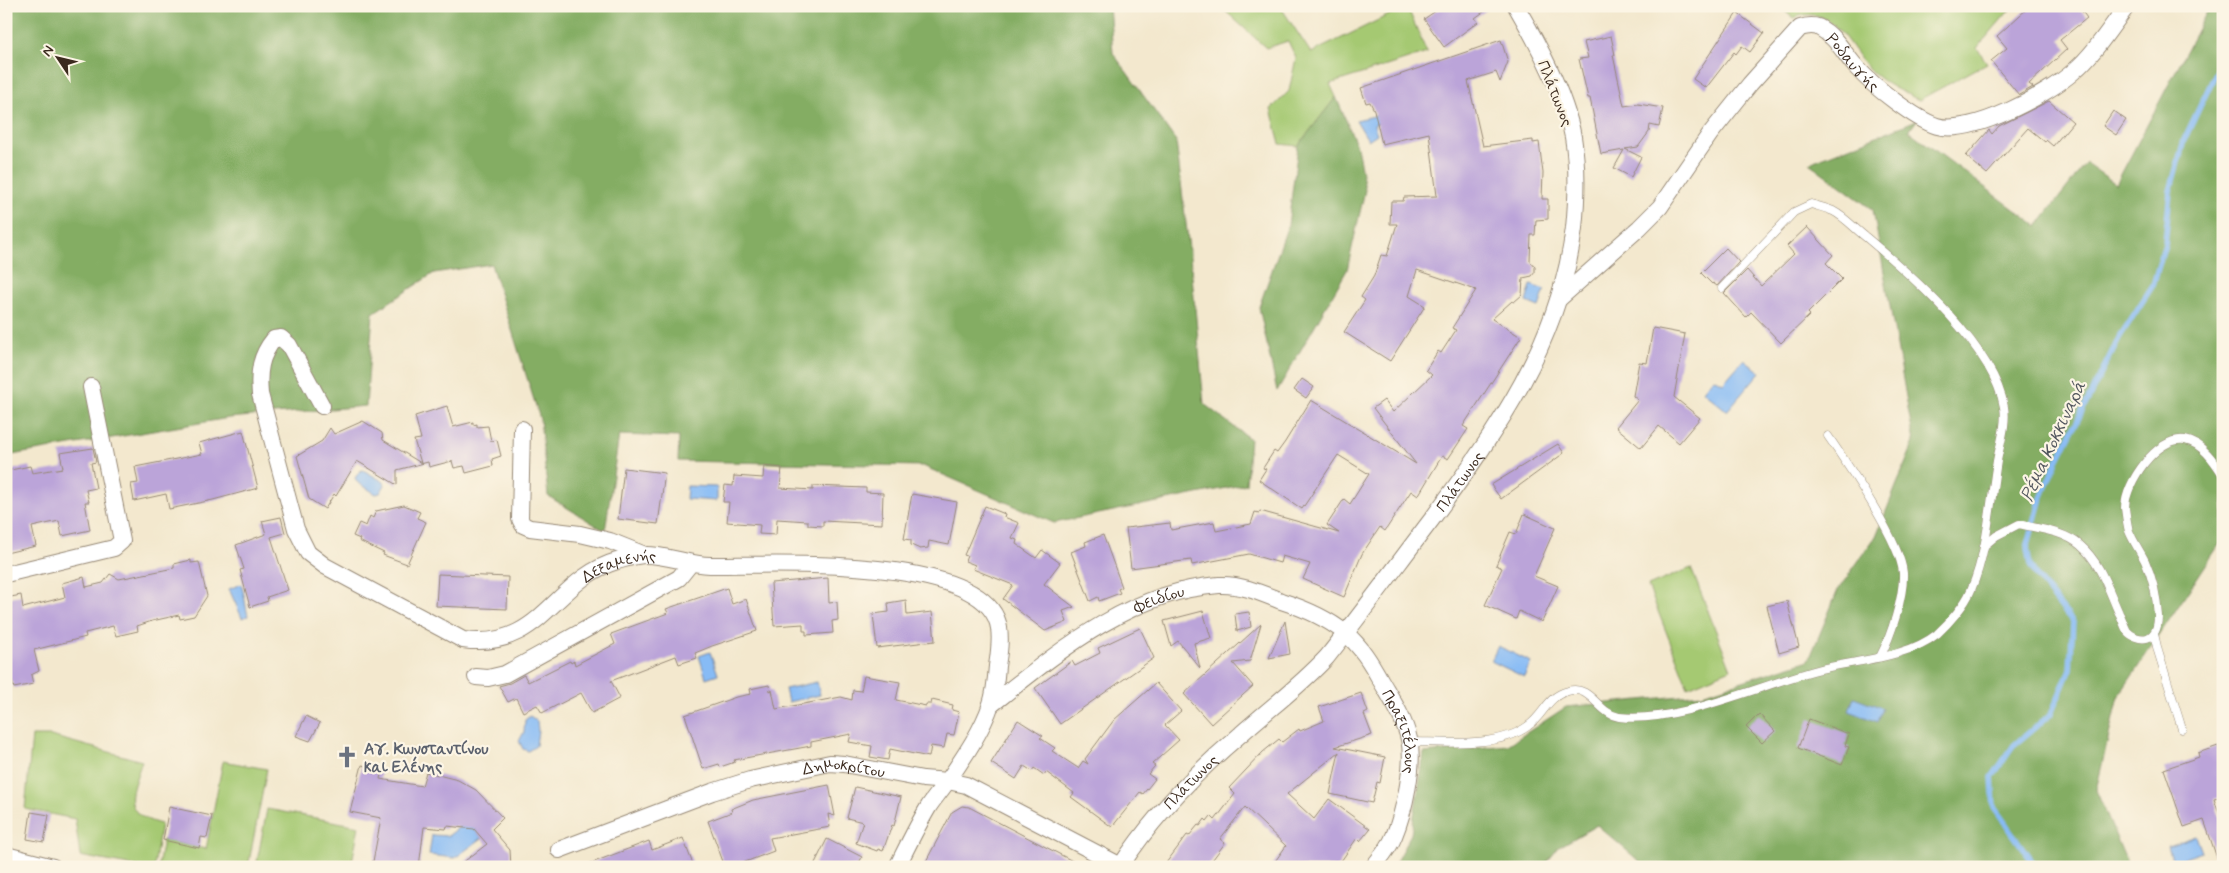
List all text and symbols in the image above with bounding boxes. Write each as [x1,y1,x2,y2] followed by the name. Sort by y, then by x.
[1821,29,1883,97] street label: Ροδαυγής
[32,32,82,82] north arrow
[38,42,58,60] text: N
[1532,57,1577,130] street label: Πλάτωνος
[2016,377,2093,505] water label: Ρέμα Κοκκιναρά
[1432,448,1489,517] street label: Πλάτωνος
[577,546,657,588] street label: Δεξαμενής
[1130,582,1187,619] street label: Φειδίου
[1376,686,1420,775] street label: Πραξιτέλους
[364,739,489,778] place label: Αγ. Κωνσταντίνου και Ελένης
[334,744,360,770] church icon: Αγ. Κωνσταντίνου και Ελένης
[1159,750,1223,815] street label: Πλάτωνος
[800,753,887,784] street label: Δημοκρίτου

